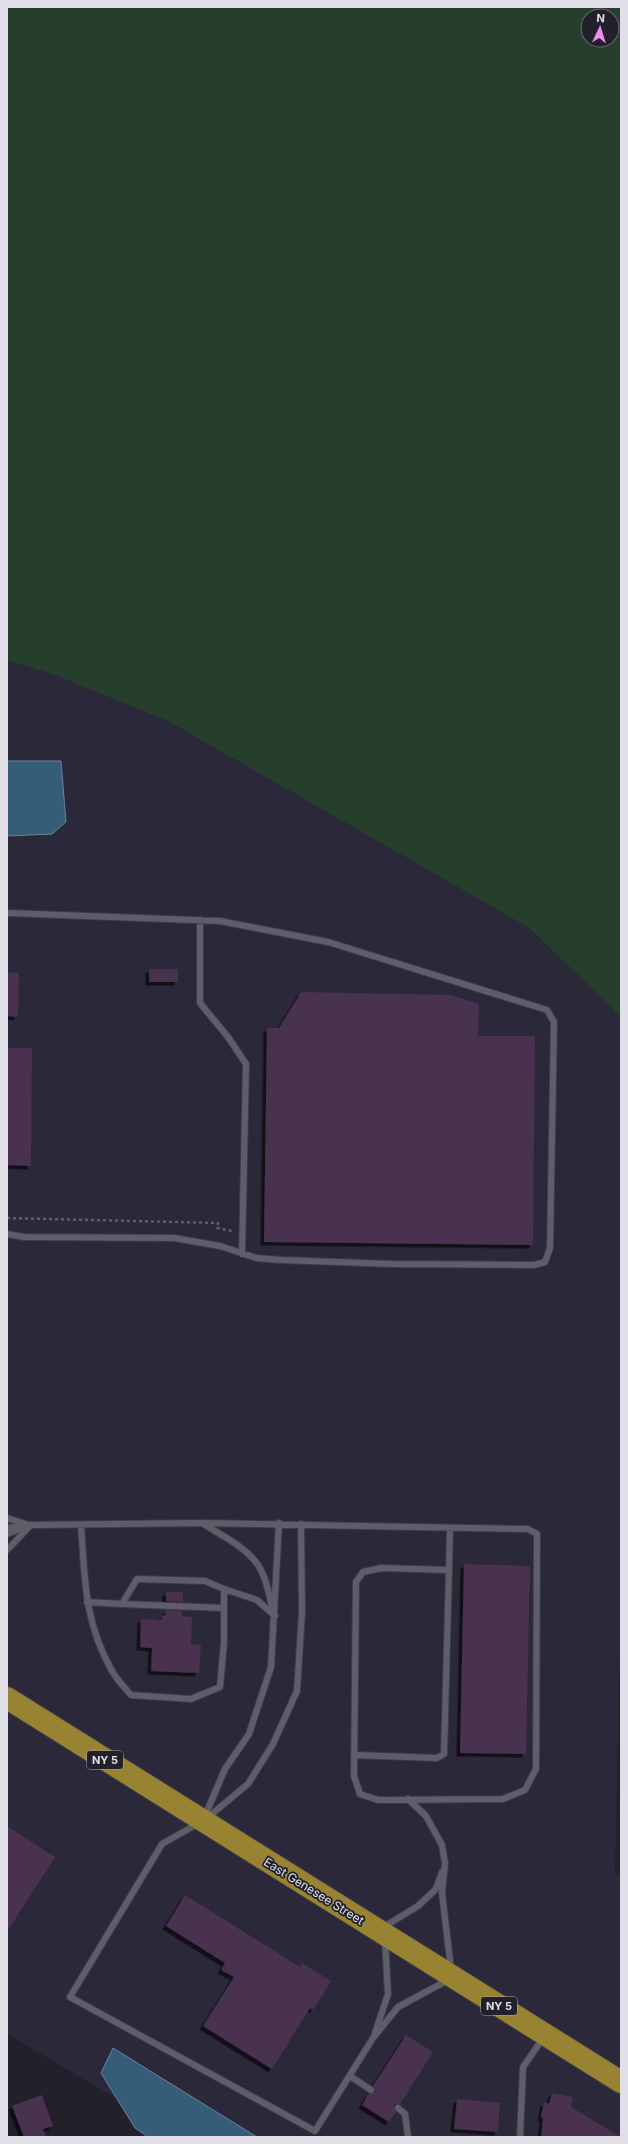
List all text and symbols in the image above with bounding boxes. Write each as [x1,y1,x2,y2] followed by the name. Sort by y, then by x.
[580,8,620,48] north arrow
[596,11,605,25] text: N
[87,1751,123,1769] road number: NY 5
[261,1854,367,1928] street label: East Genesee Street
[481,1997,517,2015] road number: NY 5

